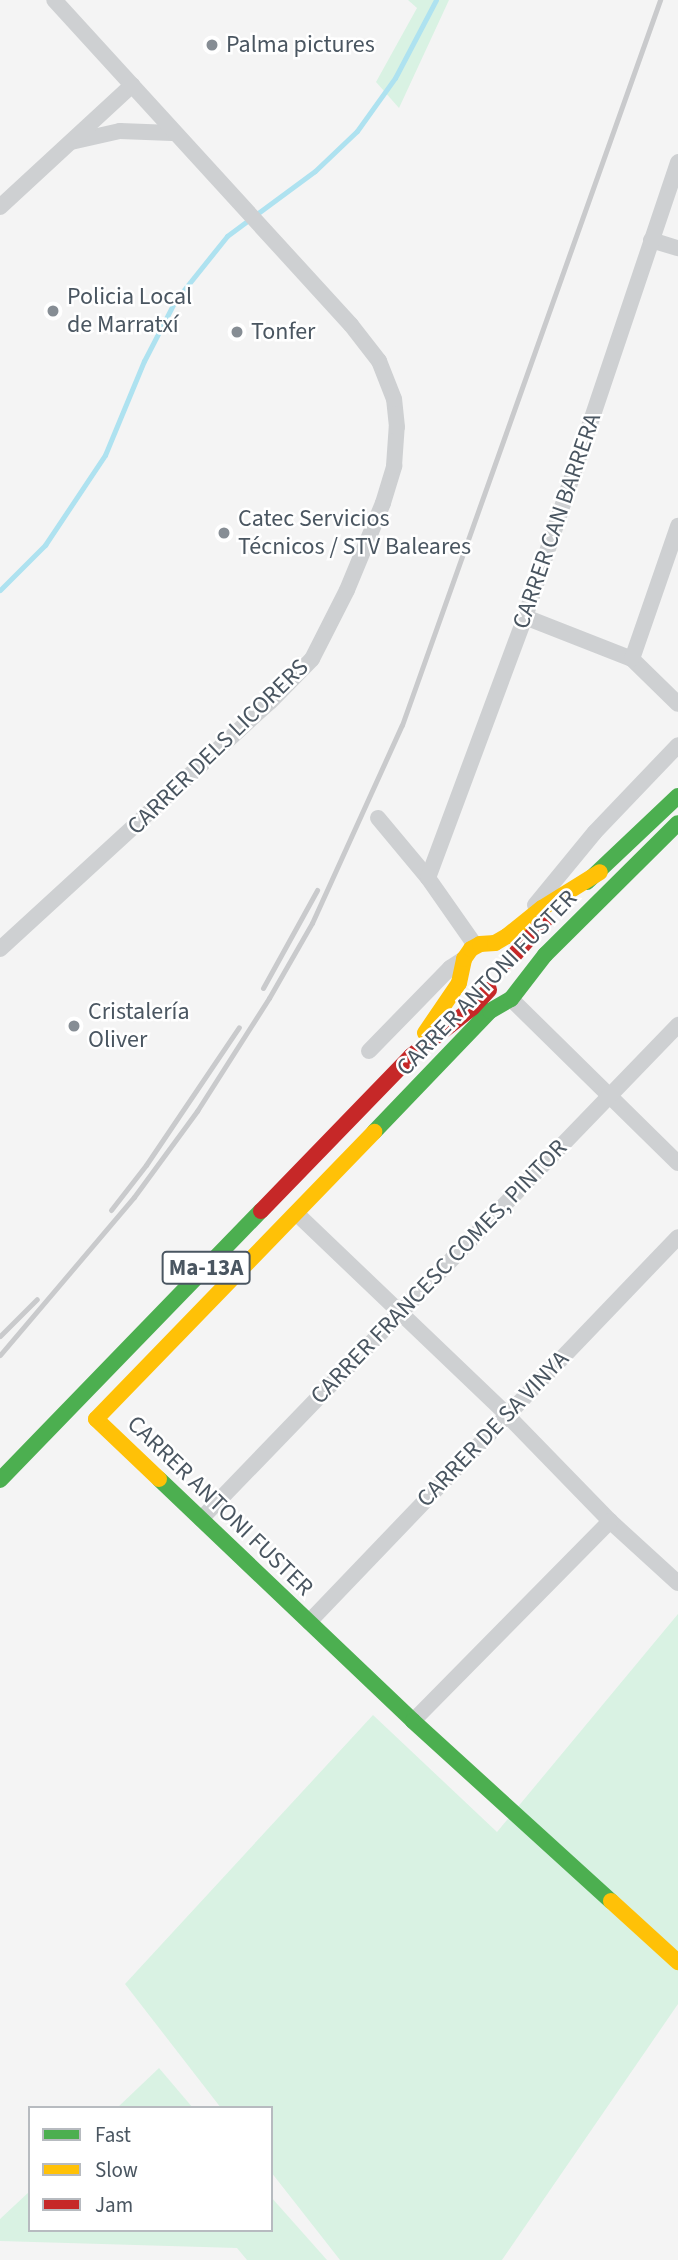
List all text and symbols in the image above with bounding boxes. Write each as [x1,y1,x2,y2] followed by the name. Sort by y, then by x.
[226,31,375,59] place label: Palma pictures
[204,37,220,53] marker: Palma pictures
[67,283,192,339] place label: Policia Local de Marratxí
[45,303,61,319] marker: Policia Local de Marratxí
[251,318,315,346] place label: Tonfer
[229,324,245,340] marker: Tonfer
[507,410,607,632] street label: CARRER CAN BARRERA
[238,505,471,561] place label: Catec Servicios Técnicos / STV Baleares
[216,525,232,541] marker: Catec Servicios Técnicos / STV Baleares
[121,653,315,841] street label: CARRER DELS LICORERS
[391,884,583,1082] street label: CARRER ANTONI FUSTER
[88,998,190,1054] place label: Cristalería Oliver
[66,1018,82,1034] marker: Cristalería Oliver
[305,1134,573,1410] street label: CARRER FRANCESC COMES, PINTOR
[160,1248,252,1288] road number: Ma-13A
[411,1345,575,1513] street label: CARRER DE SA VINYA
[121,1410,319,1602] street label: CARRER ANTONI FUSTER
[28,2106,273,2232] legend
[95,2120,131,2150] text: Fast
[95,2155,138,2185] text: Slow
[95,2190,133,2220] text: Jam

